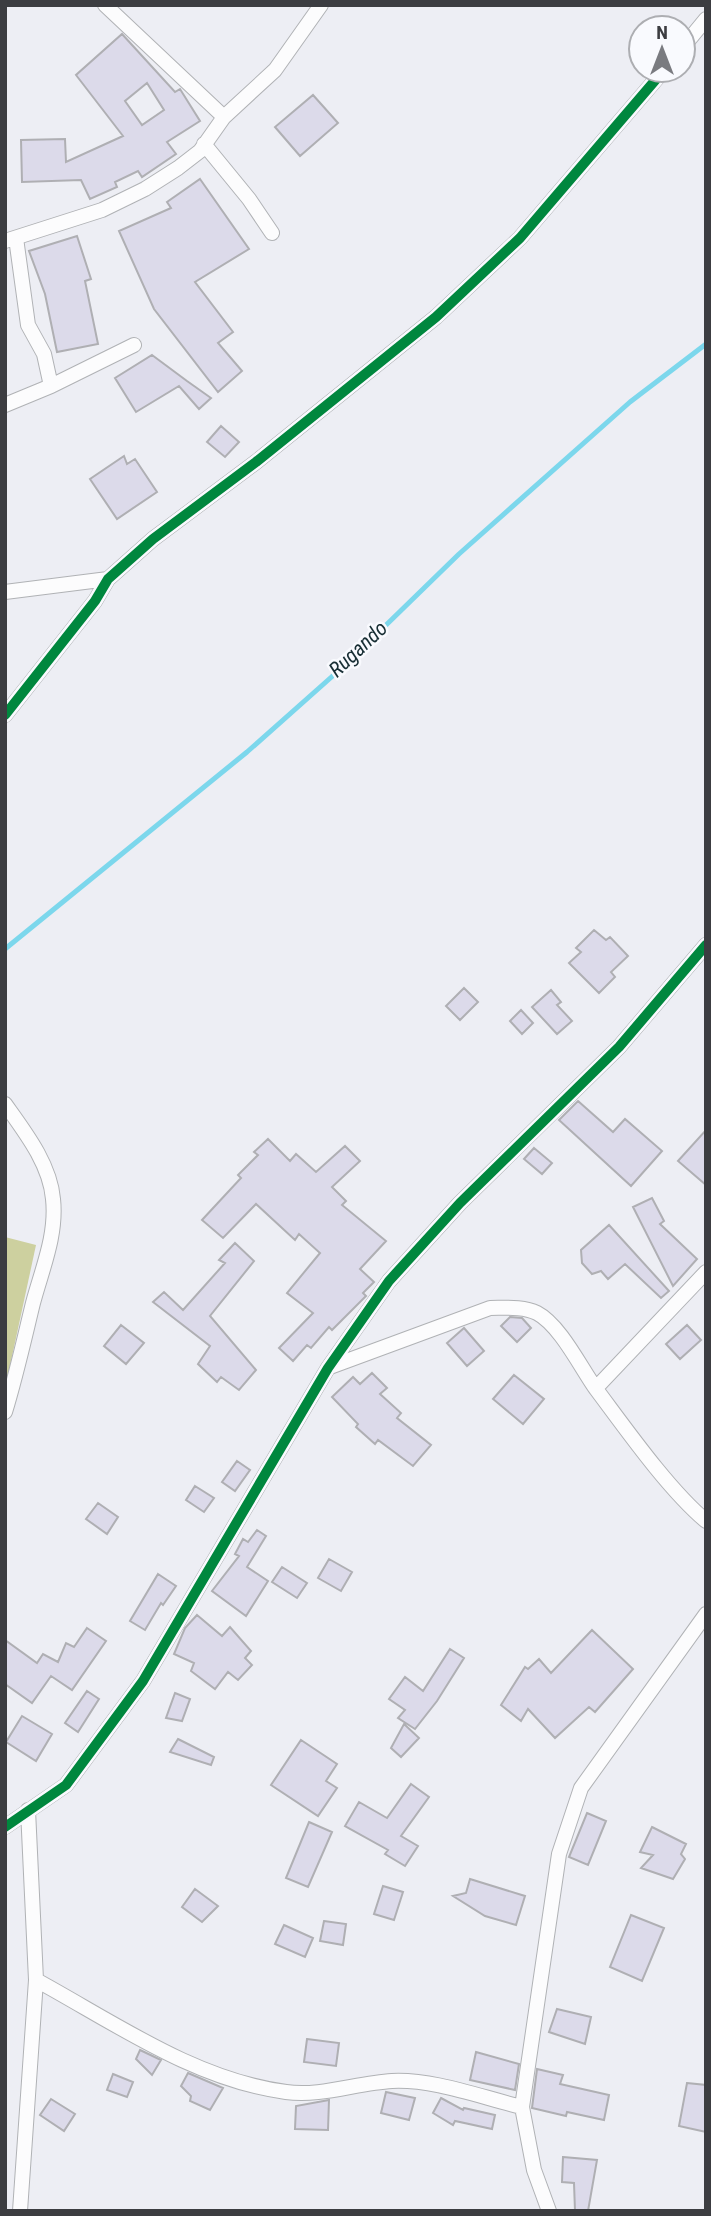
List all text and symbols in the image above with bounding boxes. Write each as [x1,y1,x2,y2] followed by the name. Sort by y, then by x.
[627,14,697,84] north arrow
[656,21,668,44] text: N
[324,616,392,682] water label: Rugando

